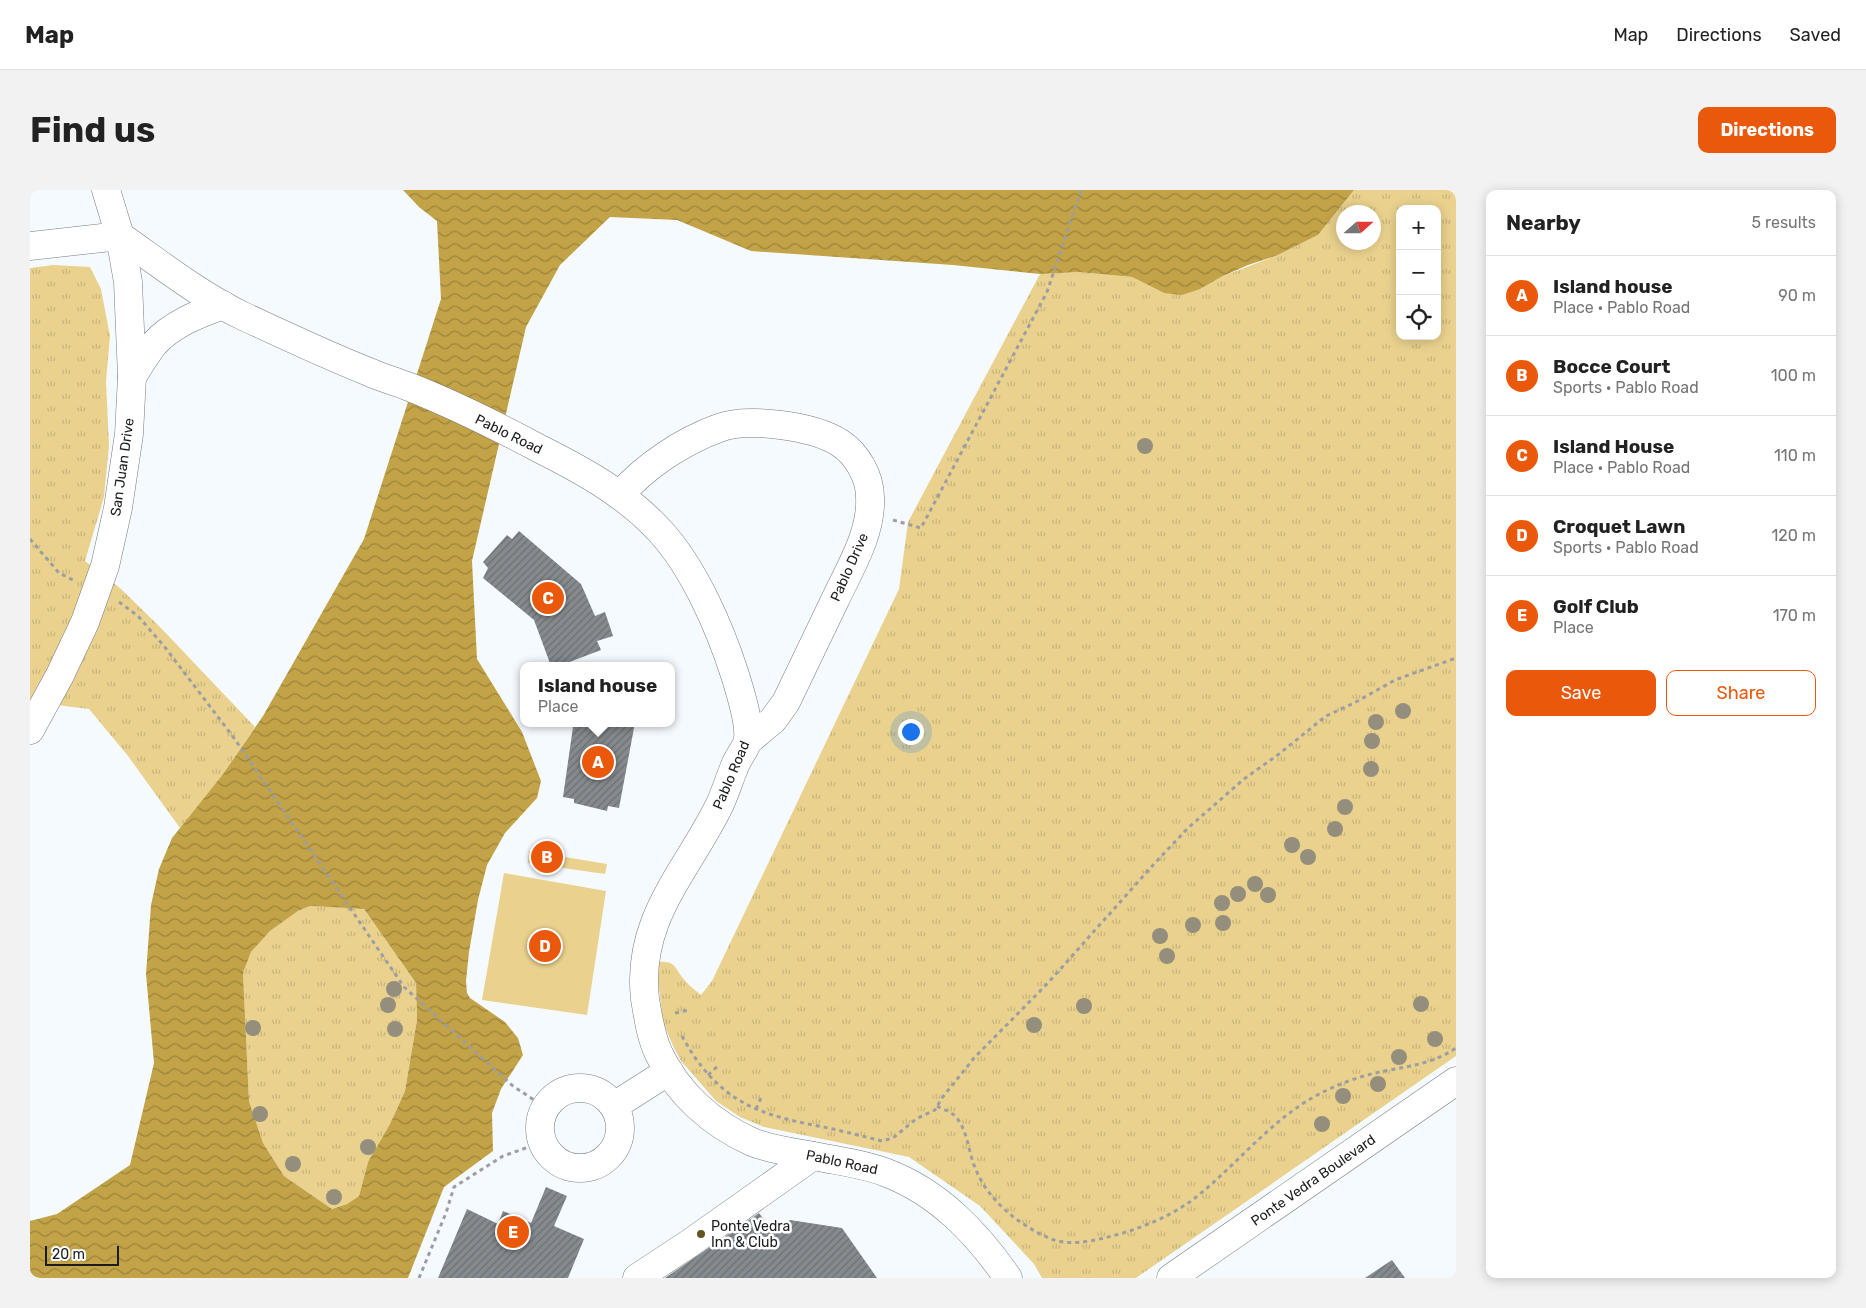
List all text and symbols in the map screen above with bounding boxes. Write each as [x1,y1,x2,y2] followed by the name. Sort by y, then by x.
[25,21,74,49] text: Map
[1613,24,1648,46] text: Map
[1676,24,1762,46] text: Directions
[1790,24,1841,46] text: Saved
[1698,107,1836,153] button: Directions
[30,109,155,151] text: Find us
[1336,205,1381,250] north arrow
[1396,205,1441,340] map controls
[1396,205,1441,250] button: +
[1506,210,1581,235] text: Nearby
[1752,213,1816,232] text: 5 results
[1396,250,1441,295] button: −
[1553,275,1673,298] text: Island house
[1516,286,1528,305] text: A
[1778,286,1816,305] text: 90 m
[1396,295,1441,340] button: locate
[1553,298,1690,317] text: Place · Pablo Road
[1553,355,1670,378] text: Bocce Court
[1516,366,1528,385] text: B
[1771,366,1816,385] text: 100 m
[1553,378,1699,397] text: Sports · Pablo Road
[472,411,545,458] street label: Pablo Road
[107,417,138,517] street label: San Juan Drive
[1553,435,1674,458] text: Island House
[1516,446,1528,465] text: C
[1774,446,1816,465] text: 110 m
[1553,458,1690,477] text: Place · Pablo Road
[1553,515,1685,538] text: Croquet Lawn
[1516,526,1528,545] text: D
[1771,526,1816,545] text: 120 m
[827,530,872,604] street label: Pablo Drive
[1553,538,1699,557] text: Sports · Pablo Road
[532,579,564,617] pin: C
[1553,595,1639,618] text: Golf Club
[1517,606,1527,625] text: E
[1773,606,1816,625] text: 170 m
[1553,618,1594,637] text: Place
[520,662,675,727] popup
[1506,670,1656,716] button: Save
[1666,670,1816,716] button: Share
[538,674,657,697] text: Island house
[538,697,579,716] text: Place
[898,719,924,745] your location
[709,738,754,812] street label: Pablo Road
[582,743,614,781] pin: A
[531,838,563,876] pin: B
[529,927,561,965] pin: D
[1248,1131,1379,1230] street label: Ponte Vedra Boulevard
[804,1147,879,1178] street label: Pablo Road
[497,1213,529,1251] pin: E
[711,1218,790,1251] place label: Ponte Vedra Inn & Club
[695,1228,707,1240] marker: Ponte Vedra Inn & Club
[45,1243,119,1266] scale bar
[52,1246,85,1263] text: 20 m

